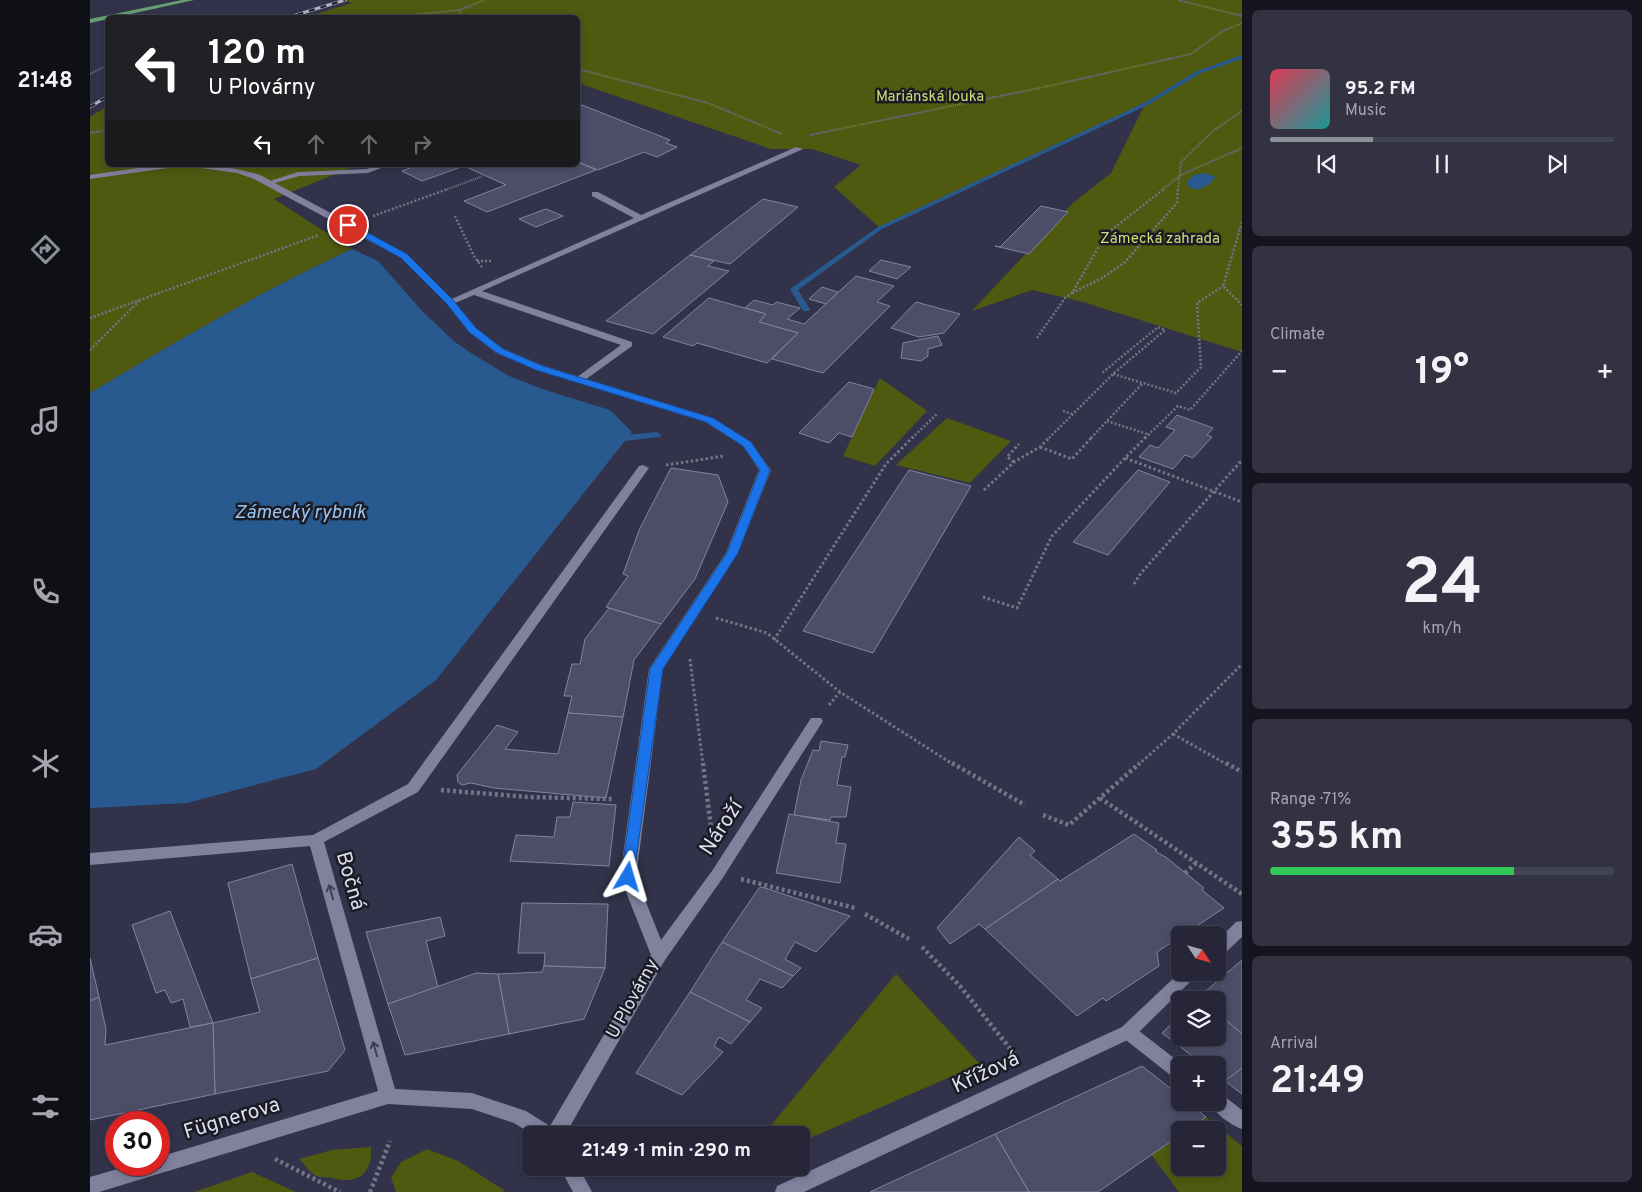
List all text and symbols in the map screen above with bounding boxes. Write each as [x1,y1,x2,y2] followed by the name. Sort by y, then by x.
[208,32,306,76] text: 120 m
[125,35,190,100] icon: left
[17,68,73,95] text: 21:48
[208,75,315,102] text: U Plovárny
[1345,77,1416,101] text: 95.2 FM
[876,88,984,107] park label: Mariánská louka
[1345,101,1386,121] text: Music
[249,130,277,158] icon: left
[302,130,330,158] icon: ahead
[355,130,383,158] icon: ahead
[408,130,436,158] icon: right
[1313,150,1341,178] icon: previous
[1428,150,1456,178] icon: pause
[1543,150,1571,178] icon: next
[327,204,369,246] pin
[334,211,362,239] icon: arrive
[1100,230,1220,249] park label: Zámecká zahrada
[28,232,63,267] icon: directions
[1270,325,1325,345] text: Climate
[1415,349,1469,398] text: 19°
[1270,356,1288,392] text: −
[1596,356,1614,392] text: +
[28,403,63,438] icon: music
[234,501,366,525] water label: Zámecký rybník
[1401,545,1483,627] text: 24
[28,574,63,609] icon: phone
[1423,619,1461,639] text: km/h
[28,746,63,781] icon: climate
[1270,790,1351,810] text: Range · 71%
[694,794,751,861] street label: Nároží
[1270,814,1403,863] text: 355 km
[329,849,371,913] street label: Bočná
[601,850,653,902] position arrow
[326,885,336,901] one-way arrow
[28,917,63,952] icon: car
[1171,926,1226,981] north arrow
[1171,926,1226,1176] map controls
[602,955,664,1043] street label: U Plovárny
[1171,991,1226,1046] button: layers
[1270,1034,1318,1054] text: Arrival
[370,1041,379,1057] one-way arrow
[948,1046,1024,1100] street label: Křížová
[1171,1056,1226,1111] button: +
[1270,1058,1365,1107] text: 21:49
[28,1089,63,1124] icon: filters
[181,1092,283,1146] street label: Fügnerova
[105,1111,170,1176] speed limit sign: 30
[1171,1121,1226,1176] button: −
[581,1139,751,1163] text: 21:49 · 1 min · 290 m

